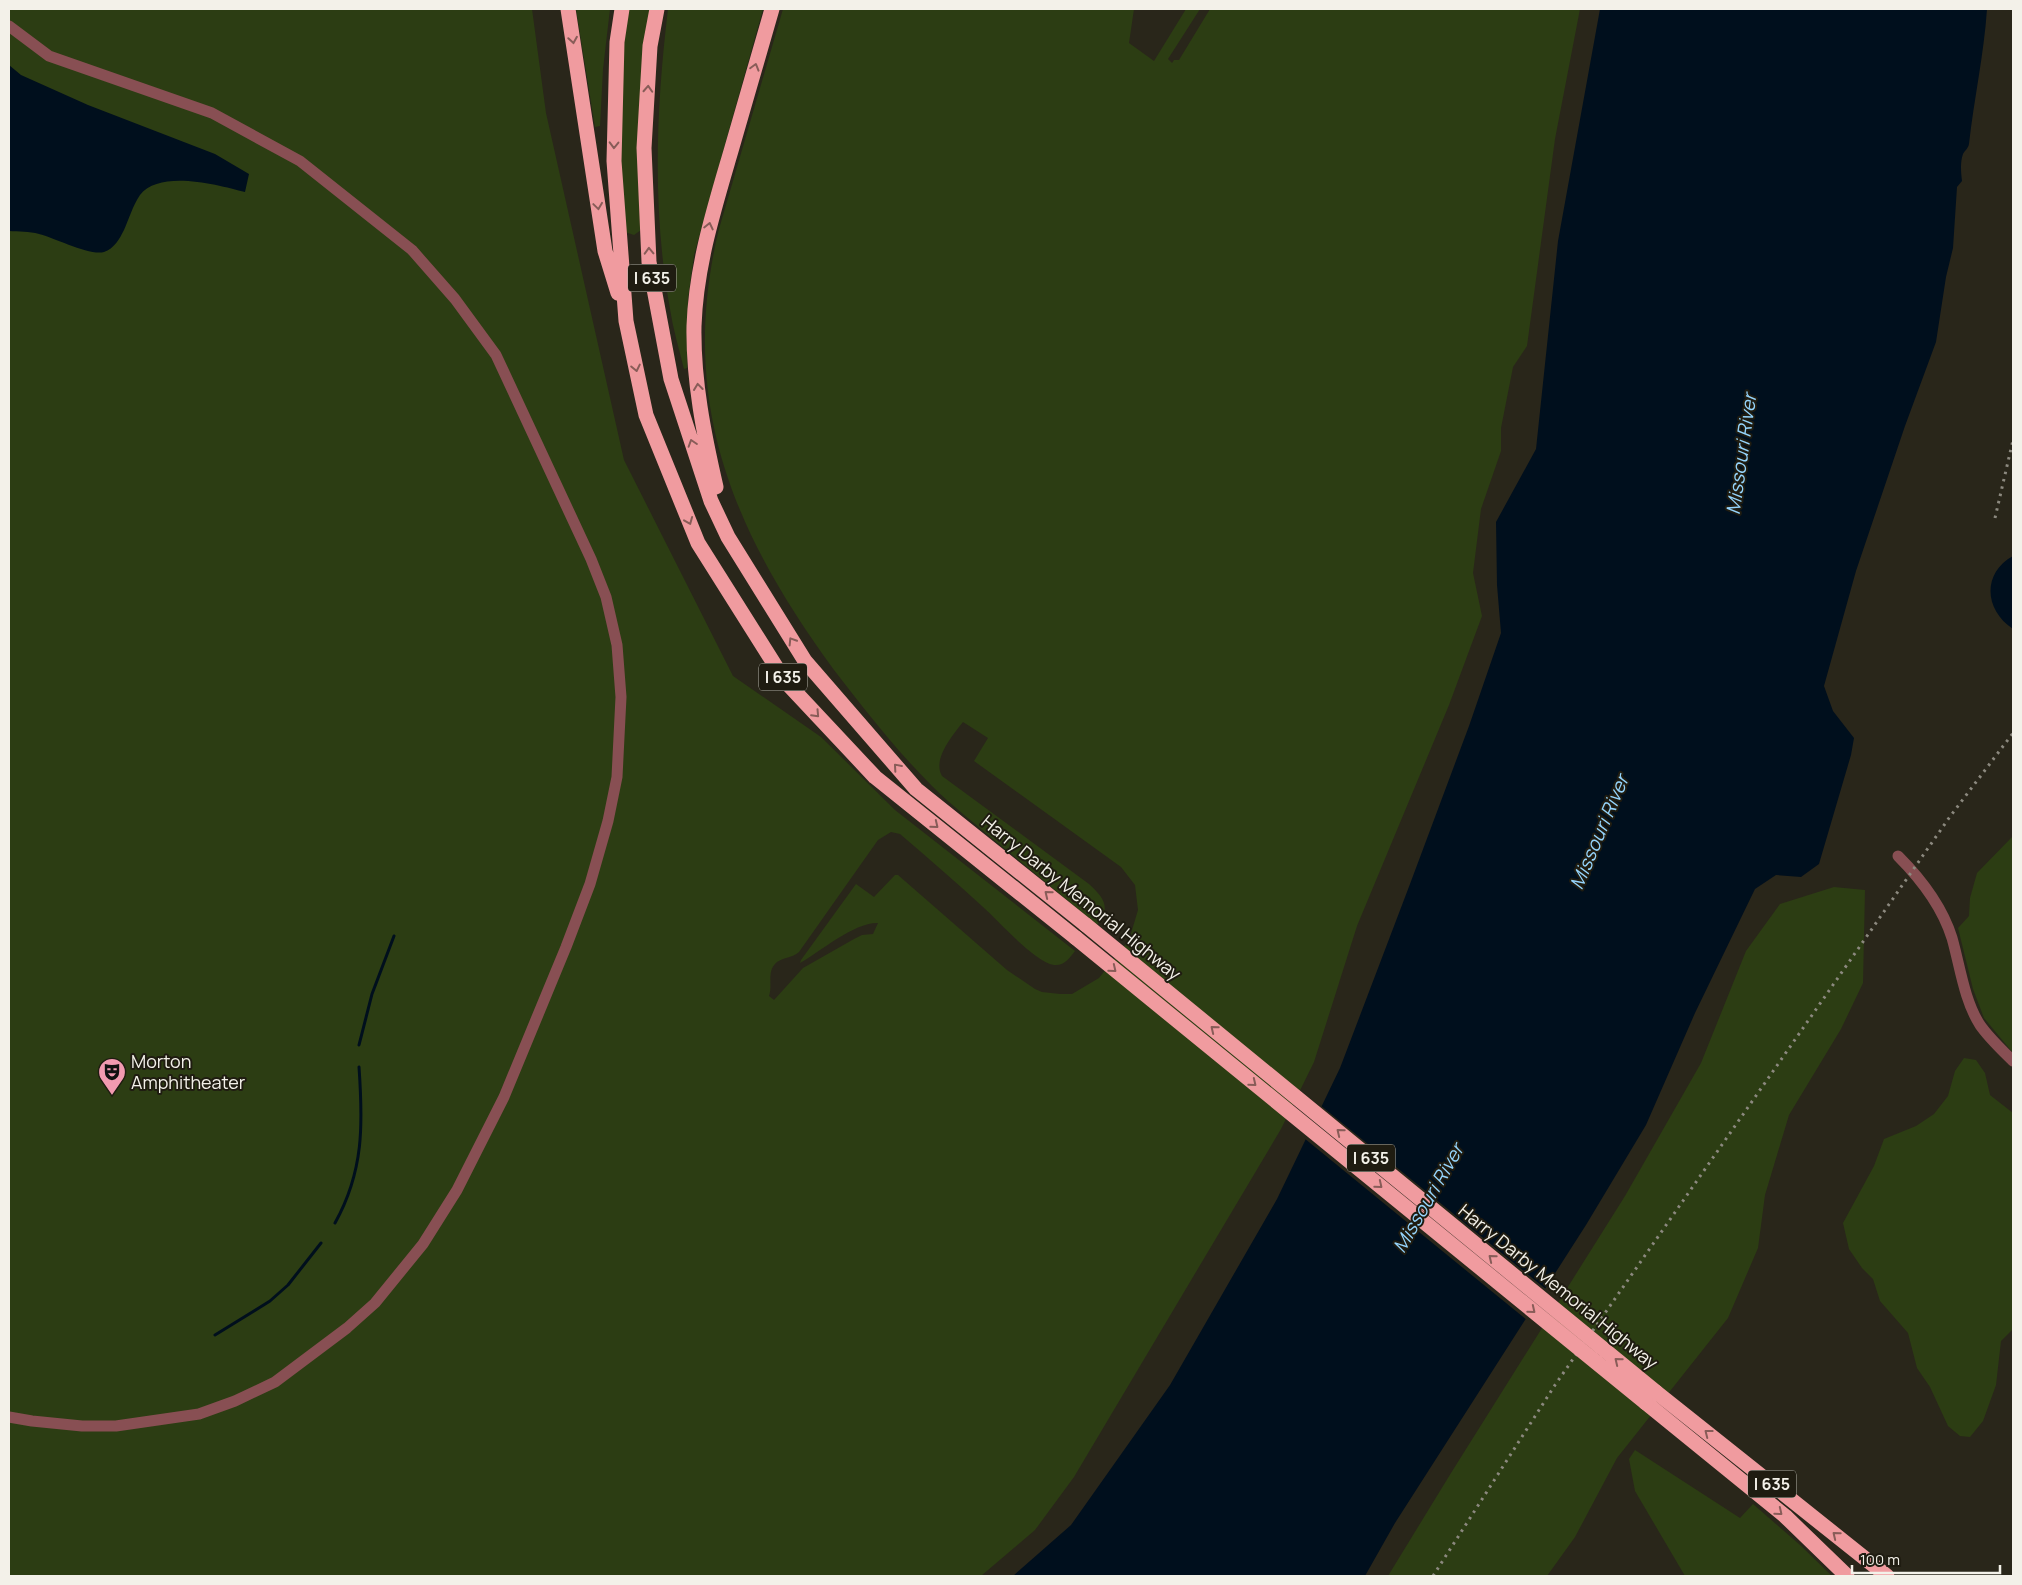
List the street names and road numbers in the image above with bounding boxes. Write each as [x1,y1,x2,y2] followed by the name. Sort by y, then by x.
[628,264,676,292] road number: I 635
[759,664,807,690] road number: I 635
[977,809,1187,986] street label: Harry Darby Memorial Highway
[1347,1144,1395,1172] road number: I 635
[1454,1198,1664,1375] street label: Harry Darby Memorial Highway
[1748,1470,1796,1498] road number: I 635

